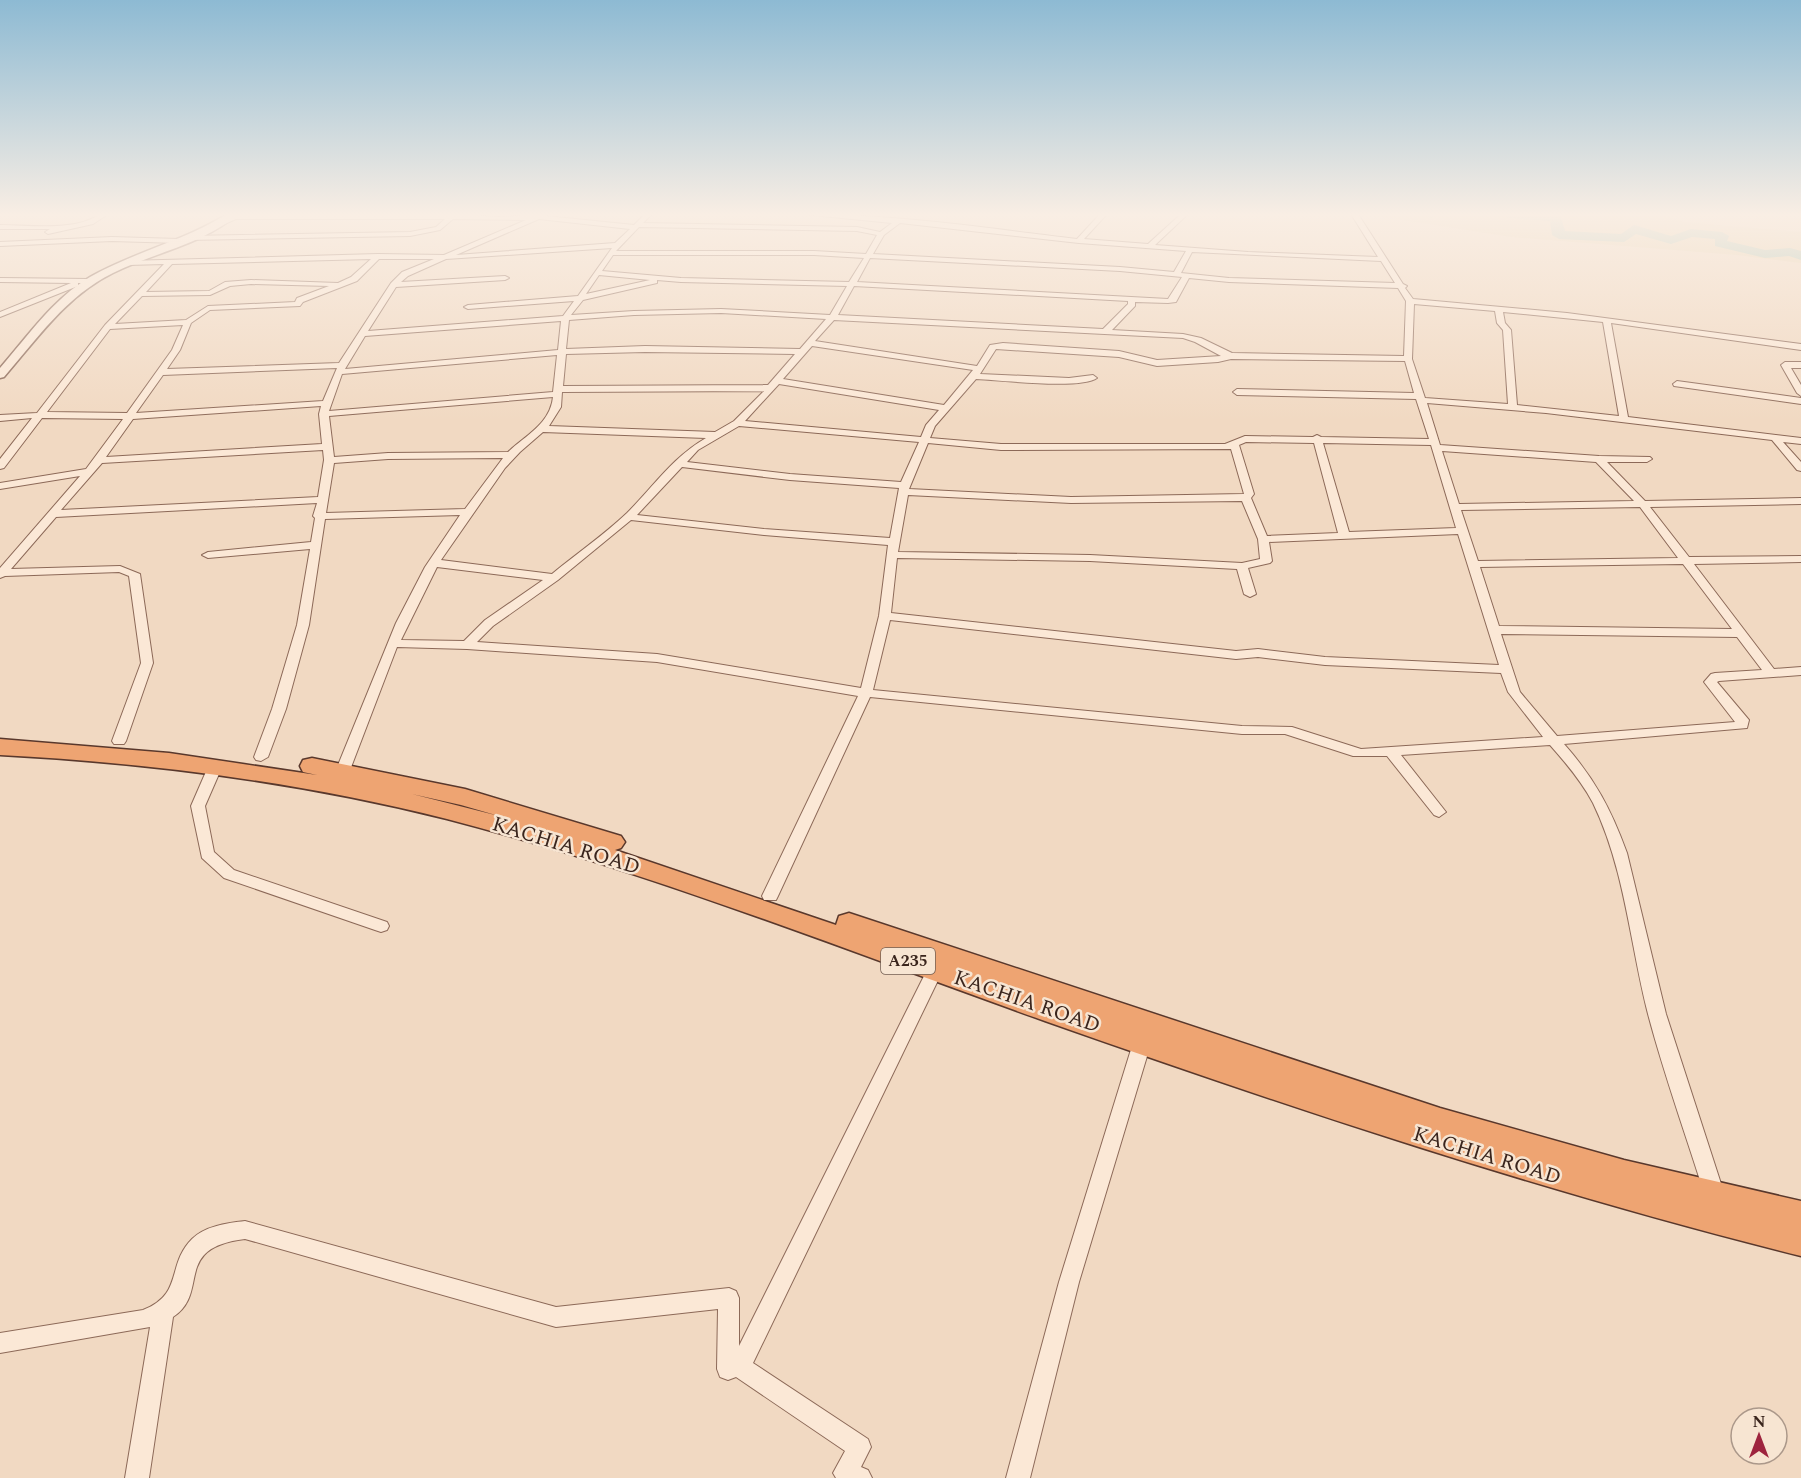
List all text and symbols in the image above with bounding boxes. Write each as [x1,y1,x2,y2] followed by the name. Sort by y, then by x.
[488,808,644,884] street label: KACHIA ROAD
[881,948,935,974] road number: A235
[949,962,1105,1042] street label: KACHIA ROAD
[1409,1118,1565,1194] street label: KACHIA ROAD
[1729,1406,1789,1466] north arrow
[1752,1410,1766,1434] text: N

